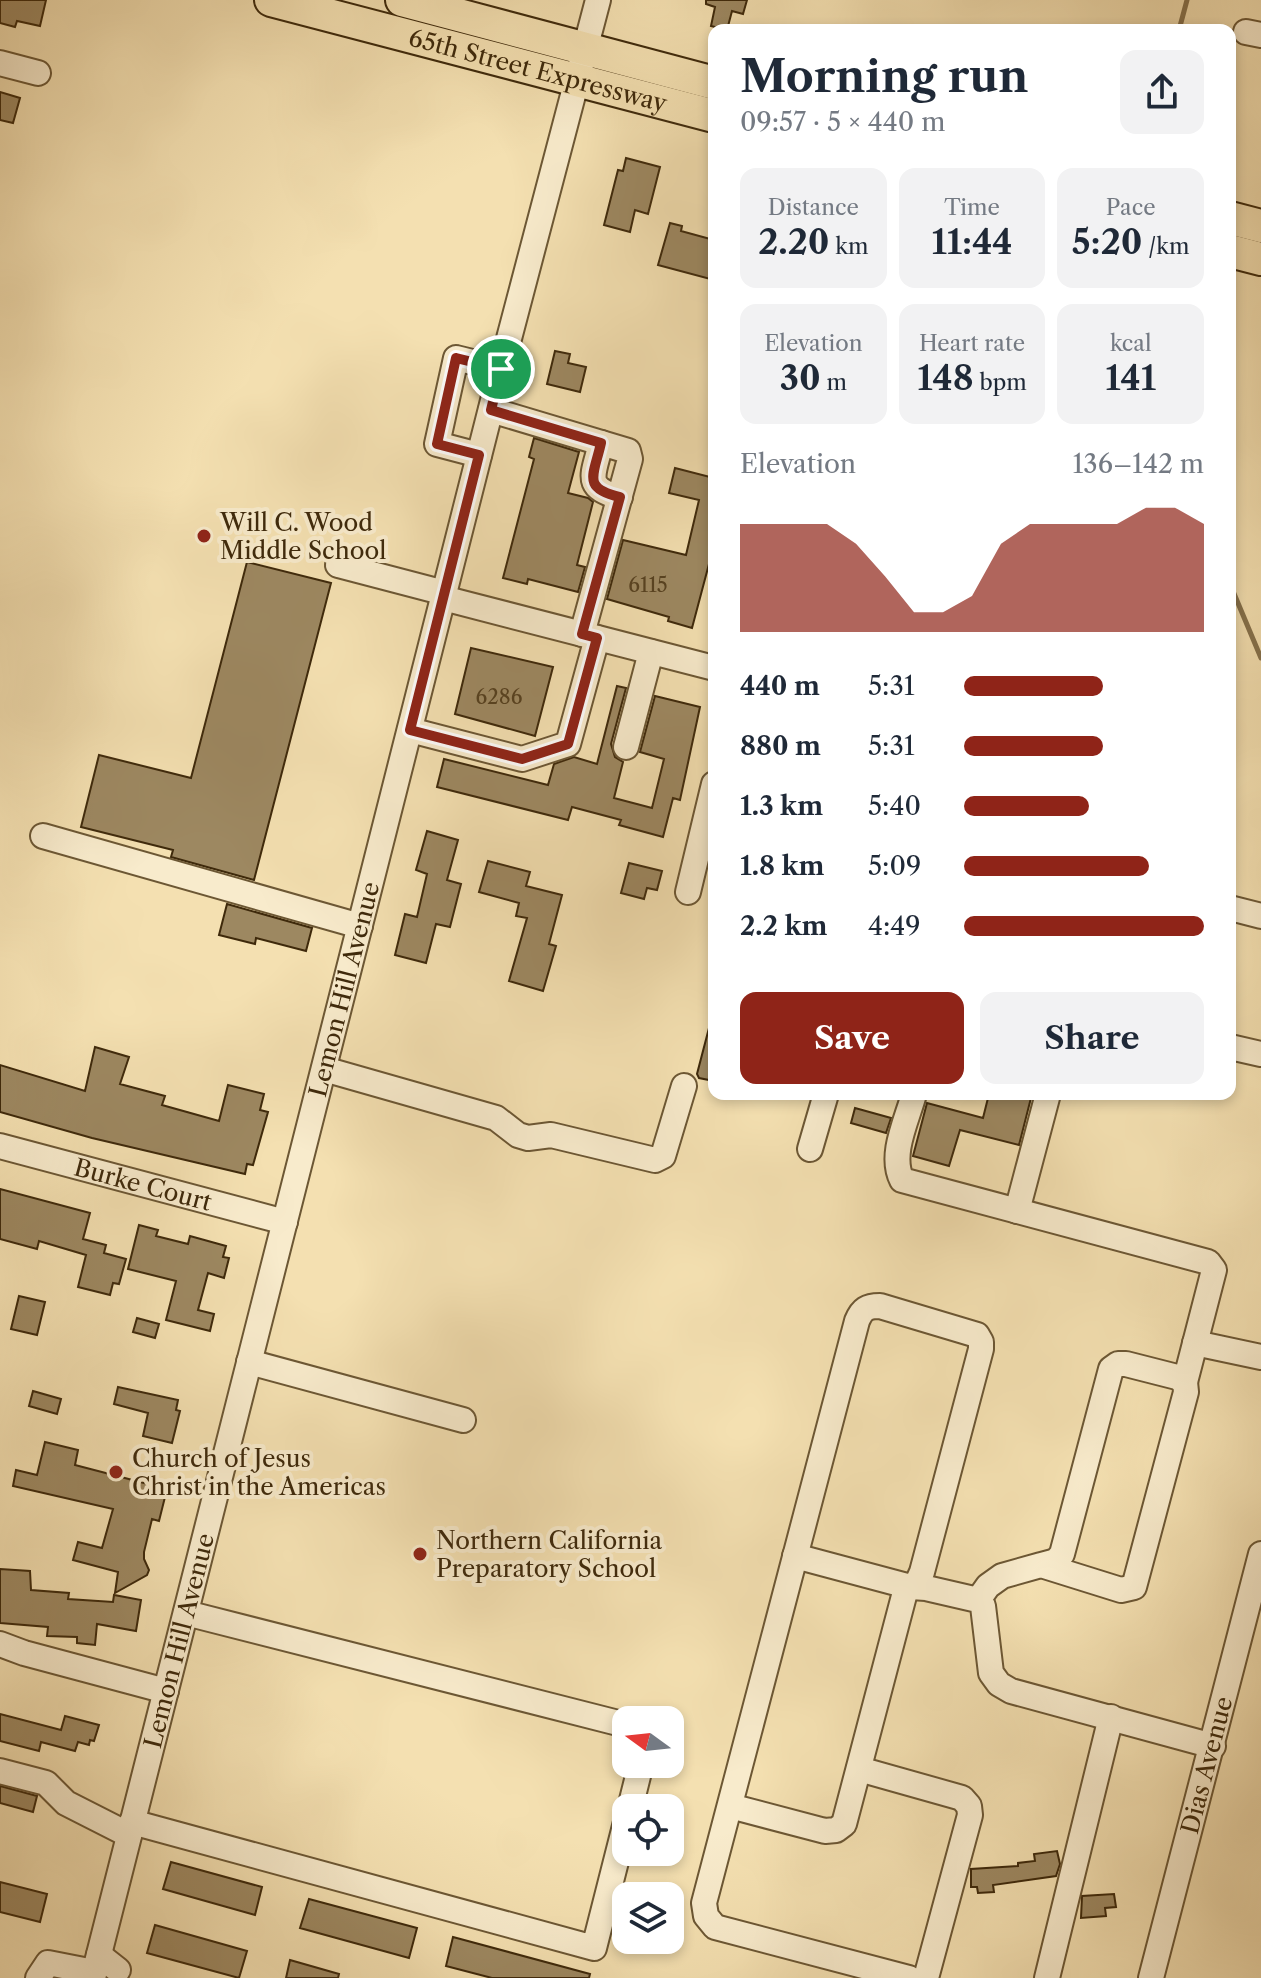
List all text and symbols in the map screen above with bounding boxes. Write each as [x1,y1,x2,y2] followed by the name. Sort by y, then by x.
[406,22,671,118] street label: 65th Street Expressway
[740,49,1029,103] text: Morning run
[1120,50,1204,134] button: share
[740,106,945,138] text: 09:57 · 5 × 440 m
[768,194,859,221] text: Distance
[944,194,1000,221] text: Time
[1106,194,1156,221] text: Pace
[758,221,829,263] text: 2.20
[931,221,1012,263] text: 11:44
[1072,221,1142,263] text: 5:20
[829,233,868,260] text: km
[1142,233,1189,260] text: /km
[764,330,862,357] text: Elevation
[919,330,1025,357] text: Heart rate
[1110,330,1151,357] text: kcal
[467,335,535,403] pin
[479,347,523,391] icon: arrive
[780,357,821,399] text: 30
[917,357,974,399] text: 148
[1105,357,1156,399] text: 141
[821,369,847,396] text: m
[974,369,1027,396] text: bpm
[740,448,856,480] text: Elevation
[1072,448,1204,480] text: 136–142 m
[219,508,386,565] place label: Will C. Wood Middle School
[195,527,213,545] marker: Will C. Wood Middle School
[628,573,668,597] house number: 6115
[740,670,820,702] text: 440 m
[868,670,915,702] text: 5:31
[476,685,522,709] house number: 6286
[740,730,821,762] text: 880 m
[868,730,915,762] text: 5:31
[740,790,823,822] text: 1.3 km
[868,790,921,822] text: 5:40
[740,850,824,882] text: 1.8 km
[868,850,921,882] text: 5:09
[303,879,385,1100] street label: Lemon Hill Avenue
[740,910,827,942] text: 2.2 km
[868,910,921,942] text: 4:49
[740,992,964,1084] button: Save
[980,992,1204,1084] button: Share
[71,1152,215,1216] street label: Burke Court
[132,1444,386,1501] place label: Church of Jesus Christ in the Americas
[107,1463,125,1481] marker: Church of Jesus Christ in the Americas
[436,1526,663,1583] place label: Northern California Preparatory School
[137,1530,220,1751] street label: Lemon Hill Avenue
[411,1545,429,1563] marker: Northern California Preparatory School
[1175,1693,1238,1837] street label: Dias Avenue
[612,1706,684,1778] north arrow
[612,1706,684,1954] map controls
[612,1794,684,1866] button: locate
[612,1882,684,1954] button: layers

